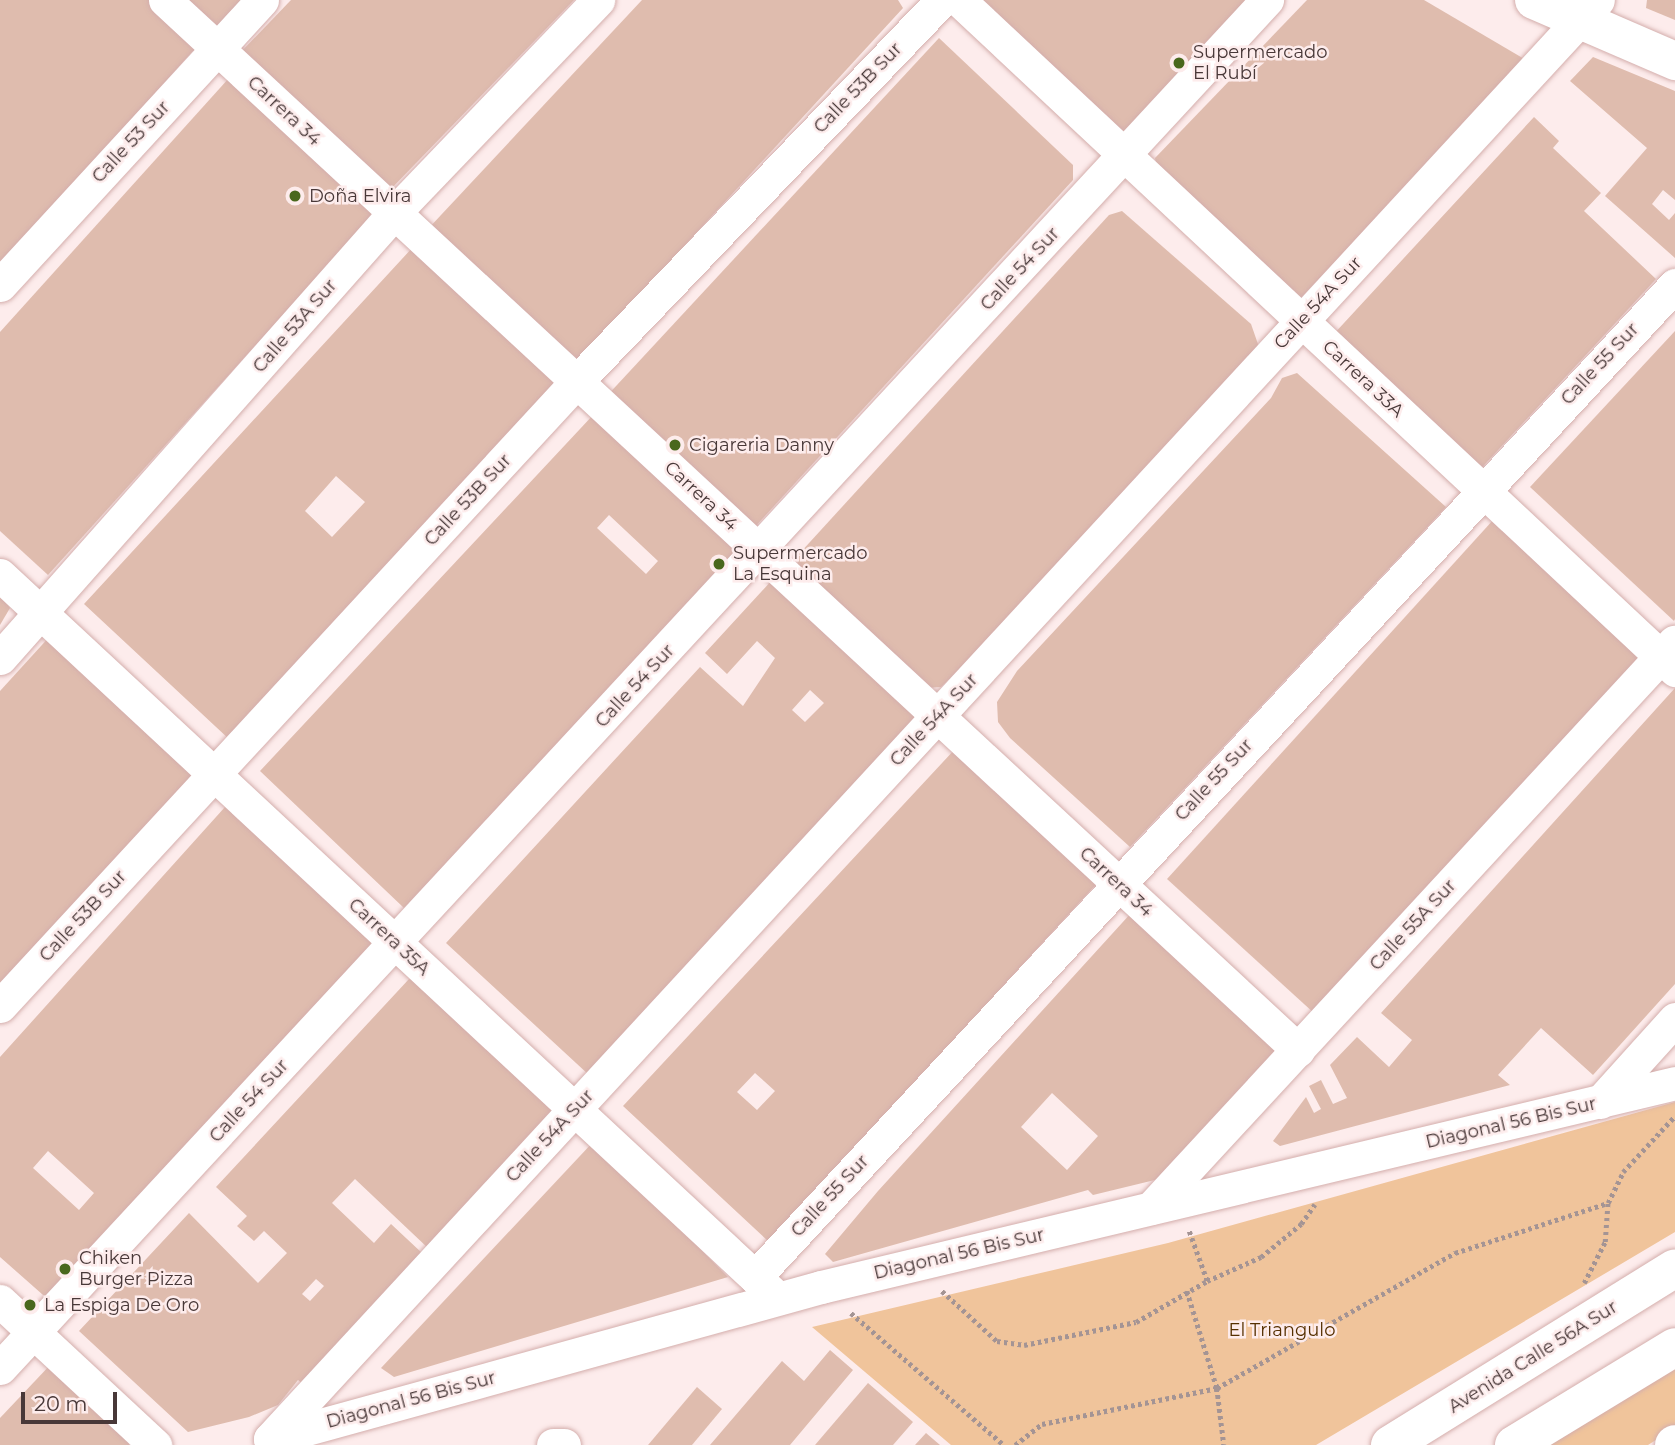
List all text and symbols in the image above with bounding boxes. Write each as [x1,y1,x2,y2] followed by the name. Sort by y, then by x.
[809,38,907,138] street label: Calle 53B Sur
[1193,42,1328,84] place label: Supermercado El Rubí
[1171,55,1187,71] marker: Supermercado El Rubí
[243,72,325,150] street label: Carrera 34
[88,97,174,187] street label: Calle 53 Sur
[309,185,411,207] place label: Doña Elvira
[287,188,303,204] marker: Doña Elvira
[976,223,1064,315] street label: Calle 54 Sur
[1270,252,1366,354] street label: Calle 54A Sur
[249,275,341,377] street label: Calle 53A Sur
[1557,319,1643,409] street label: Calle 55 Sur
[1318,336,1408,422] street label: Carrera 33A
[689,434,834,456] place label: Cigareria Danny
[667,437,683,453] marker: Cigareria Danny
[420,450,516,550] street label: Calle 53B Sur
[660,457,742,535] street label: Carrera 34
[733,543,868,586] place label: Supermercado La Esquina
[711,556,727,572] marker: Supermercado La Esquina
[591,640,679,732] street label: Calle 54 Sur
[886,669,982,771] street label: Calle 54A Sur
[1171,735,1257,825] street label: Calle 55 Sur
[1075,843,1157,921] street label: Carrera 34
[35,866,131,966] street label: Calle 53B Sur
[1365,875,1461,975] street label: Calle 55A Sur
[344,894,434,980] street label: Carrera 35A
[205,1055,293,1147] street label: Calle 54 Sur
[502,1085,598,1187] street label: Calle 54A Sur
[1424,1093,1598,1153] street label: Diagonal 56 Bis Sur
[787,1151,873,1241] street label: Calle 55 Sur
[872,1224,1046,1284] street label: Diagonal 56 Bis Sur
[79,1248,194,1290] place label: Chiken Burger Pizza
[57,1261,73,1277] marker: Chiken Burger Pizza
[44,1294,199,1316] place label: La Espiga De Oro
[1445,1296,1621,1418] street label: Avenida Calle 56A Sur
[22,1297,38,1313] marker: La Espiga De Oro
[1229,1319,1335,1341] park label: El Triangulo
[324,1367,498,1433] street label: Diagonal 56 Bis Sur
[24,1378,121,1422] scale bar
[34,1391,88,1416] text: 20 m

